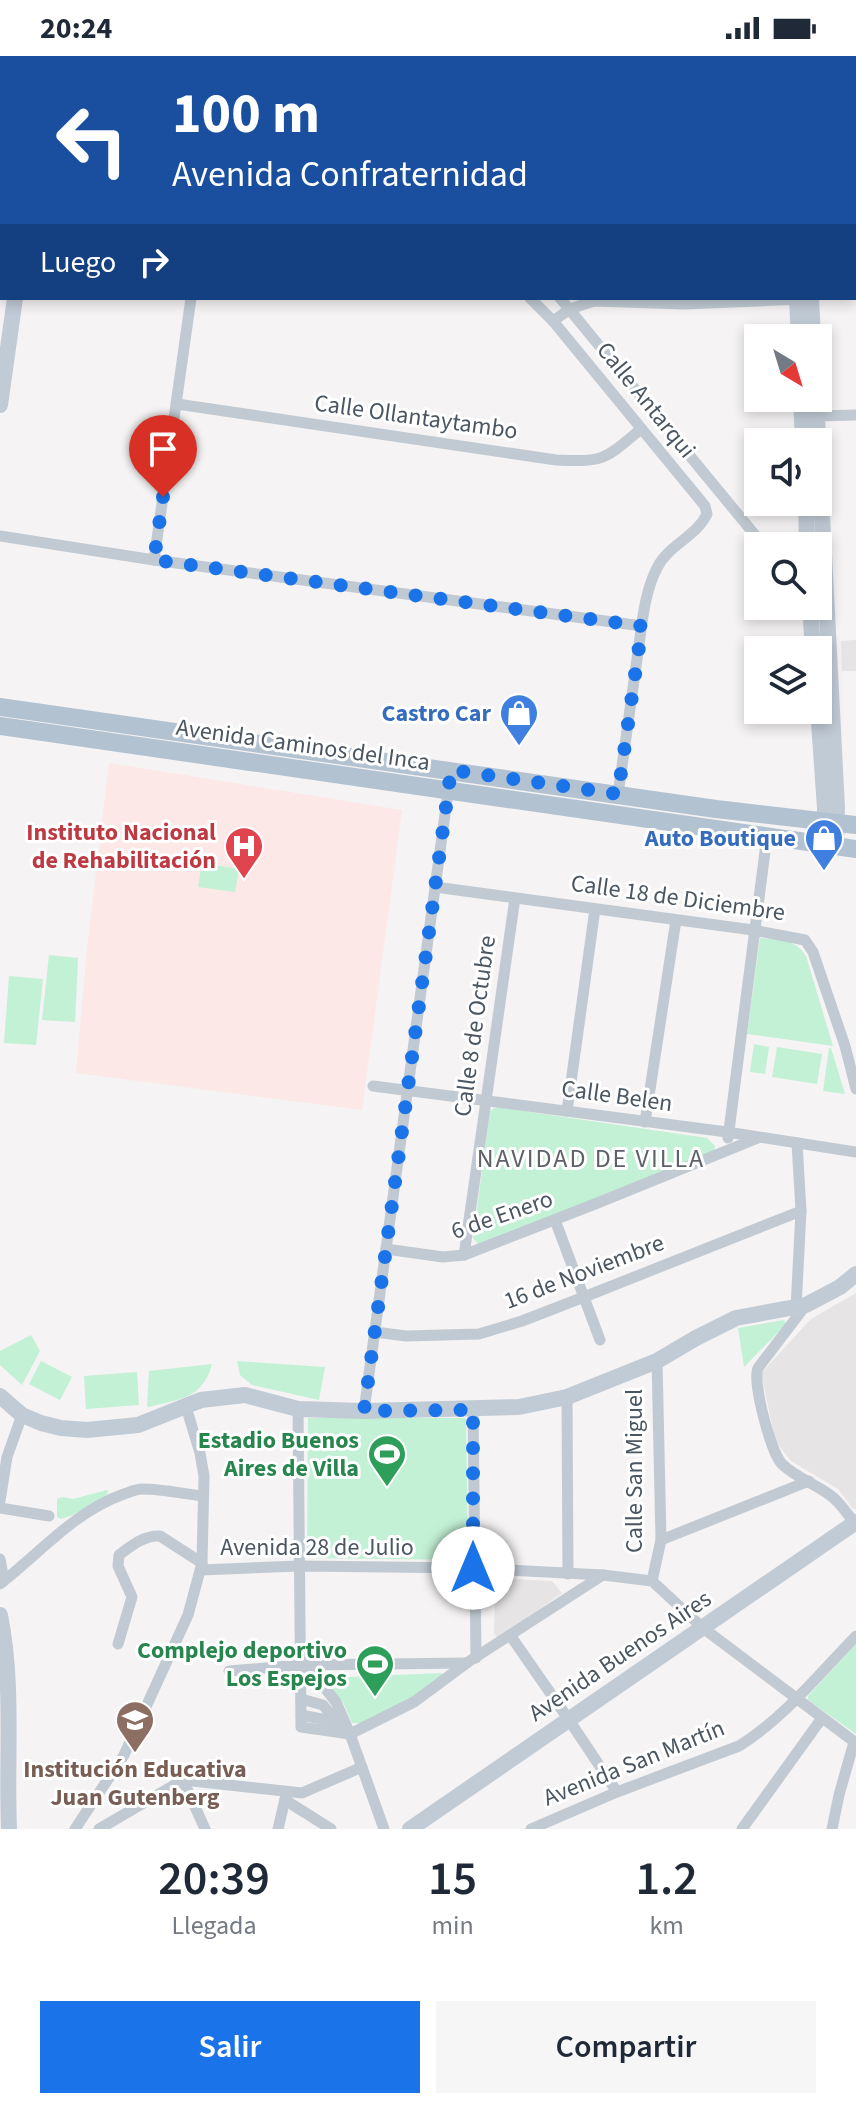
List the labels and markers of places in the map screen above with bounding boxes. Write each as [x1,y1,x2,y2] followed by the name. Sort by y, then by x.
[129,415,197,497] pin
[498,692,540,747] shop icon: Castro Car
[381,696,491,731] place label: Castro Car
[26,815,216,878] place label: Instituto Nacional de Rehabilitación
[803,817,845,872] shop icon: Auto Boutique
[644,821,796,856] place label: Auto Boutique
[223,825,265,880] hospital icon: Instituto Nacional de Rehabilitación
[198,1423,359,1486] place label: Estadio Buenos Aires de Villa
[366,1433,408,1488] sports icon: Estadio Buenos Aires de Villa
[137,1633,347,1696] place label: Complejo deportivo Los Espejos
[354,1643,396,1698] sports icon: Complejo deportivo Los Espejos
[114,1699,156,1754] school or university icon: Institución Educativa Juan Gutenberg
[23,1752,247,1815] place label: Institución Educativa Juan Gutenberg

